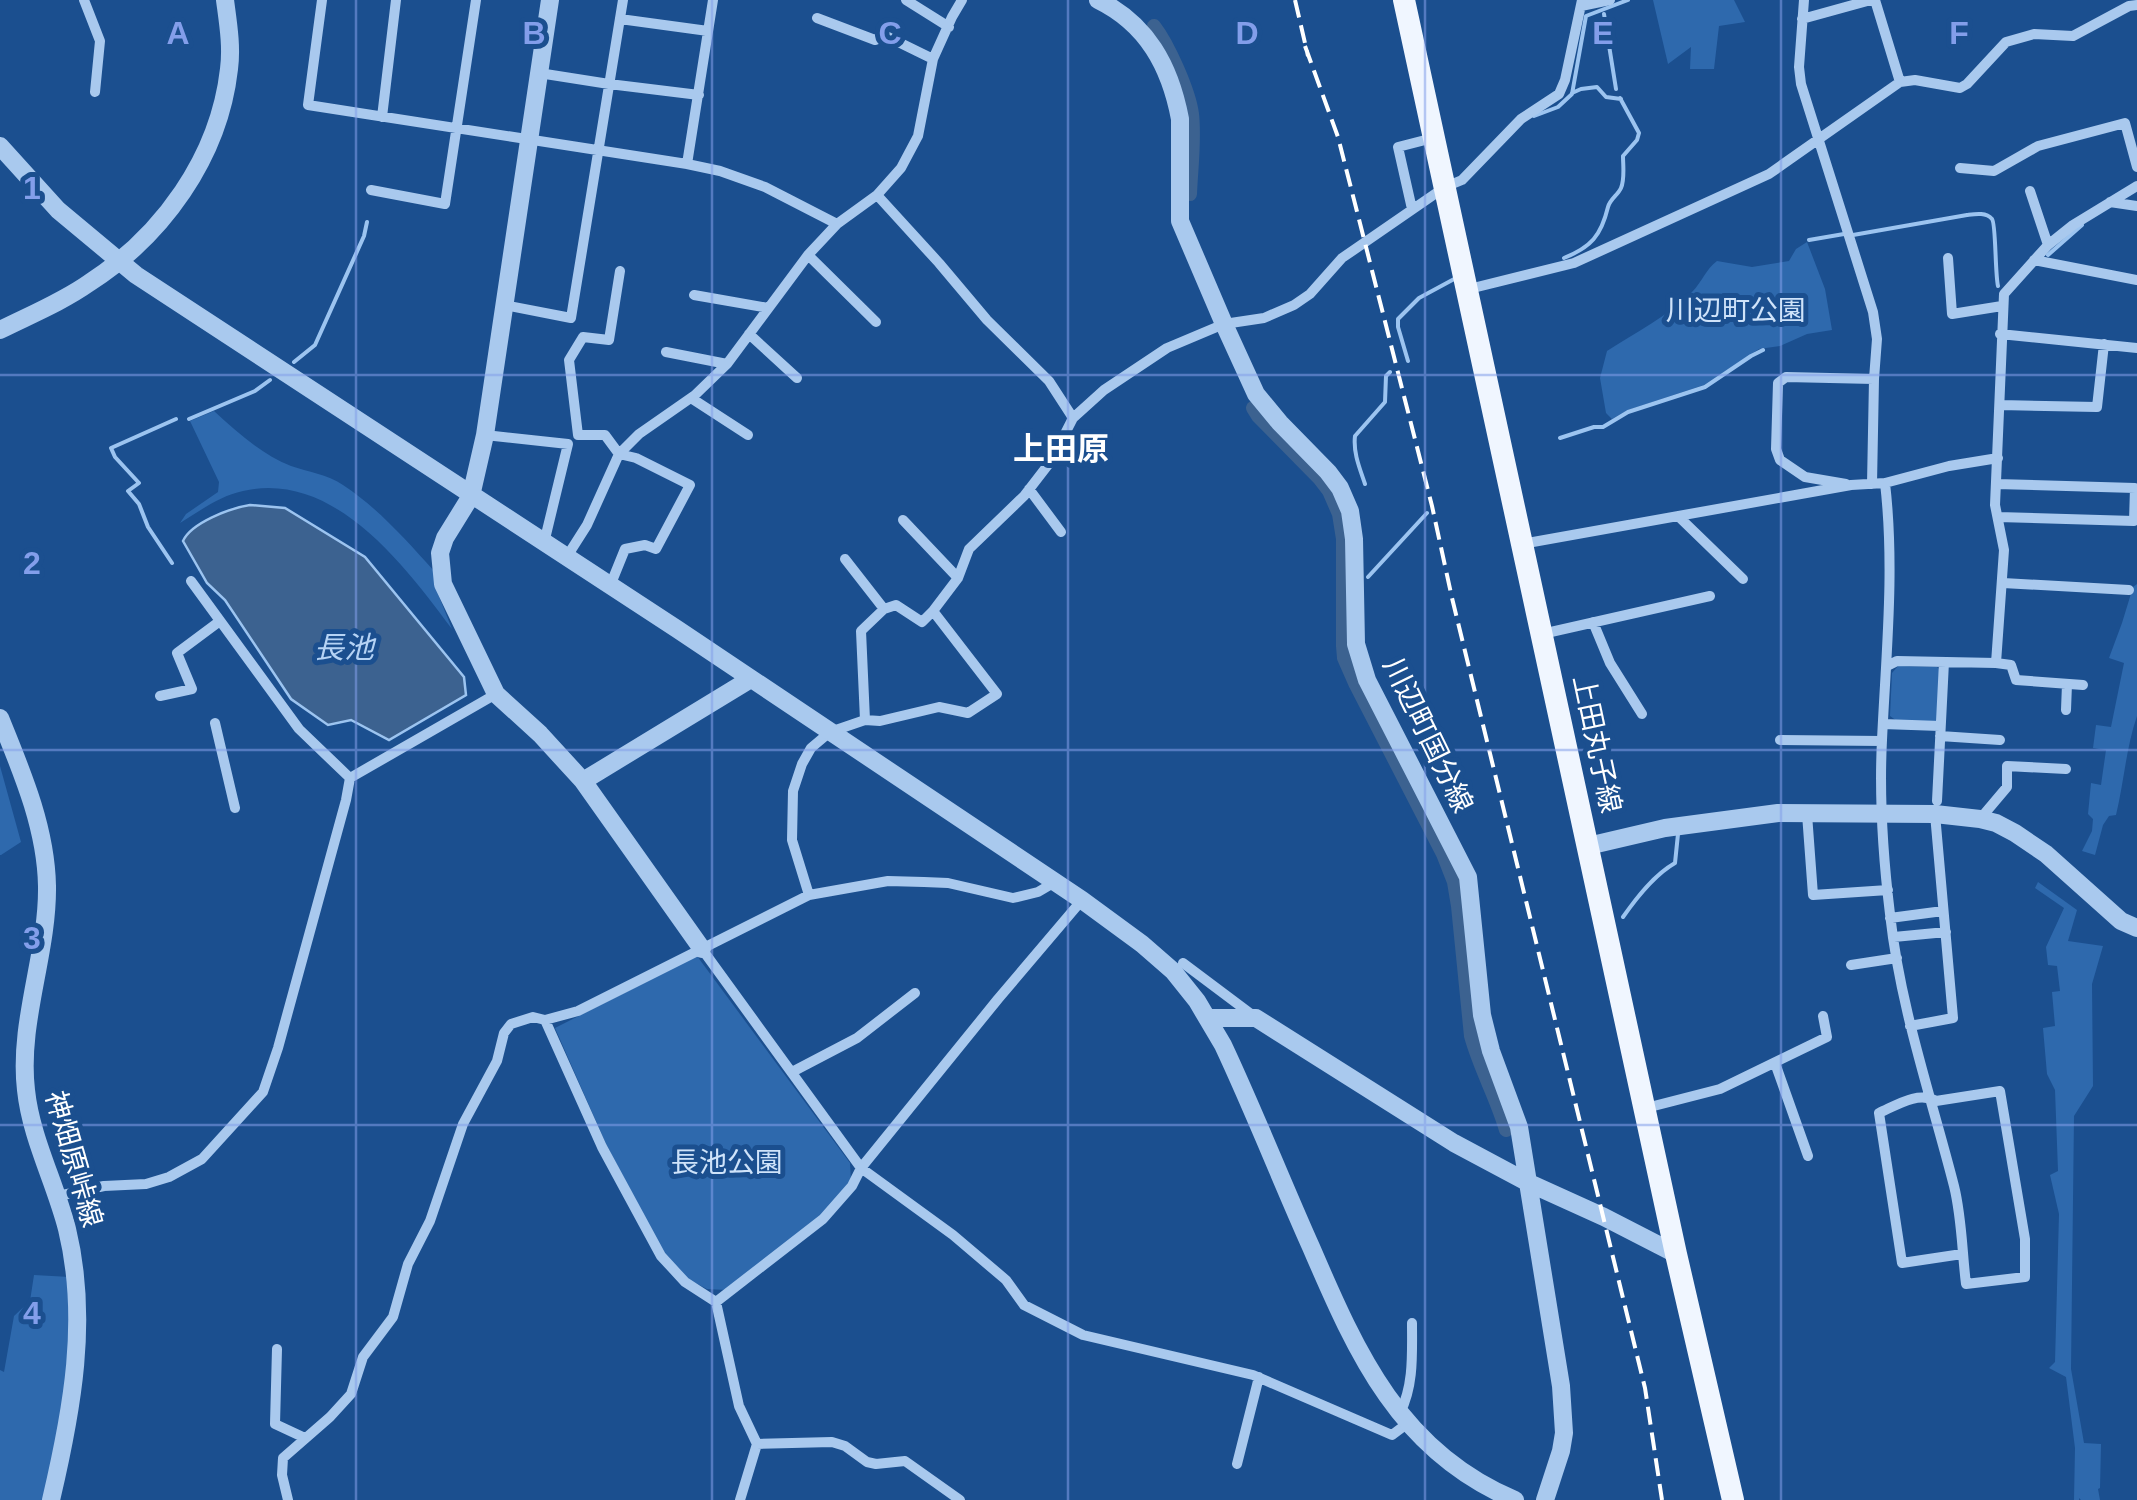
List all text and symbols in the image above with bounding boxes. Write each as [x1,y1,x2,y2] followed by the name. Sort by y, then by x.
[166,15,190,51] text: A
[522,15,546,51] text: B
[878,15,902,51] text: C
[1235,15,1259,51] text: D
[1592,15,1614,51] text: E
[1949,15,1969,51] text: F
[23,170,41,206] text: 1
[1666,295,1806,326] park label: 川辺町公園
[1013,431,1109,467] district label: 上田原
[23,545,41,581] text: 2
[314,631,377,664] water label: 長池
[1377,653,1479,817] street label: 川辺町国分線
[1567,672,1627,816] street label: 上田丸子線
[23,920,41,956] text: 3
[40,1087,108,1231] street label: 神畑原峠線
[671,1147,783,1178] park label: 長池公園
[23,1295,41,1331] text: 4

